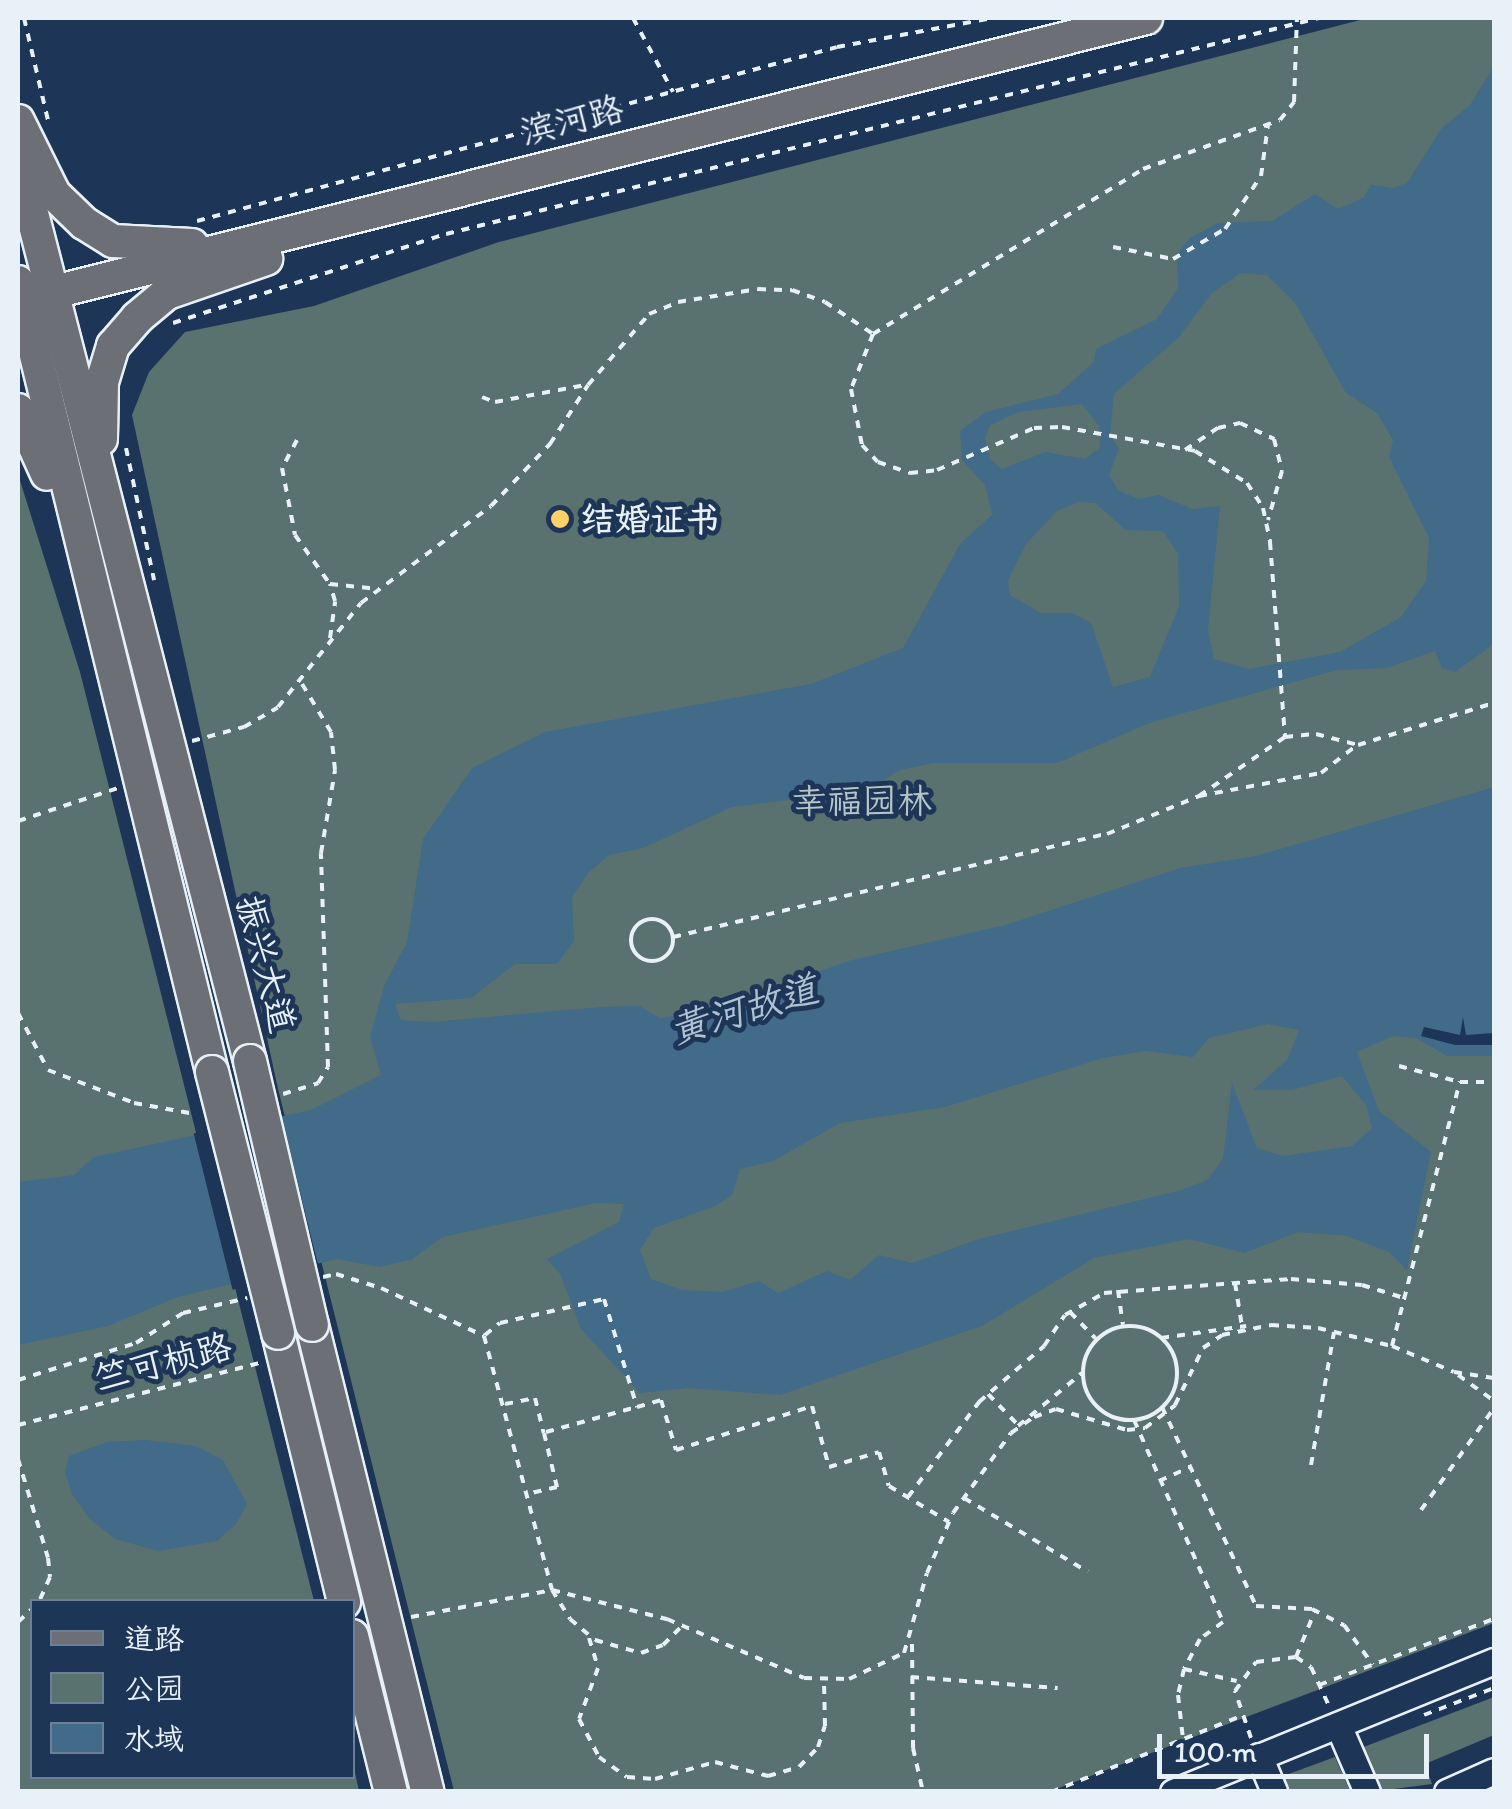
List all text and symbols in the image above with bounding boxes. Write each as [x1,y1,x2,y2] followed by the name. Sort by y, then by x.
[516,87,628,153] street label: 滨河路
[580,498,720,540] place label: 结婚证书
[549,508,571,530] marker: 结婚证书
[792,780,932,822] park label: 幸福园林
[228,891,304,1037] street label: 振兴大道
[665,966,823,1054] water label: 黄河故道
[90,1325,236,1399] street label: 竺可桢路
[30,1599,355,1779] legend
[124,1620,184,1657] text: 道路
[124,1670,184,1707] text: 公园
[1162,1714,1434,1776] scale bar
[124,1720,184,1757] text: 水域
[1174,1733,1257,1770] text: 100 m

